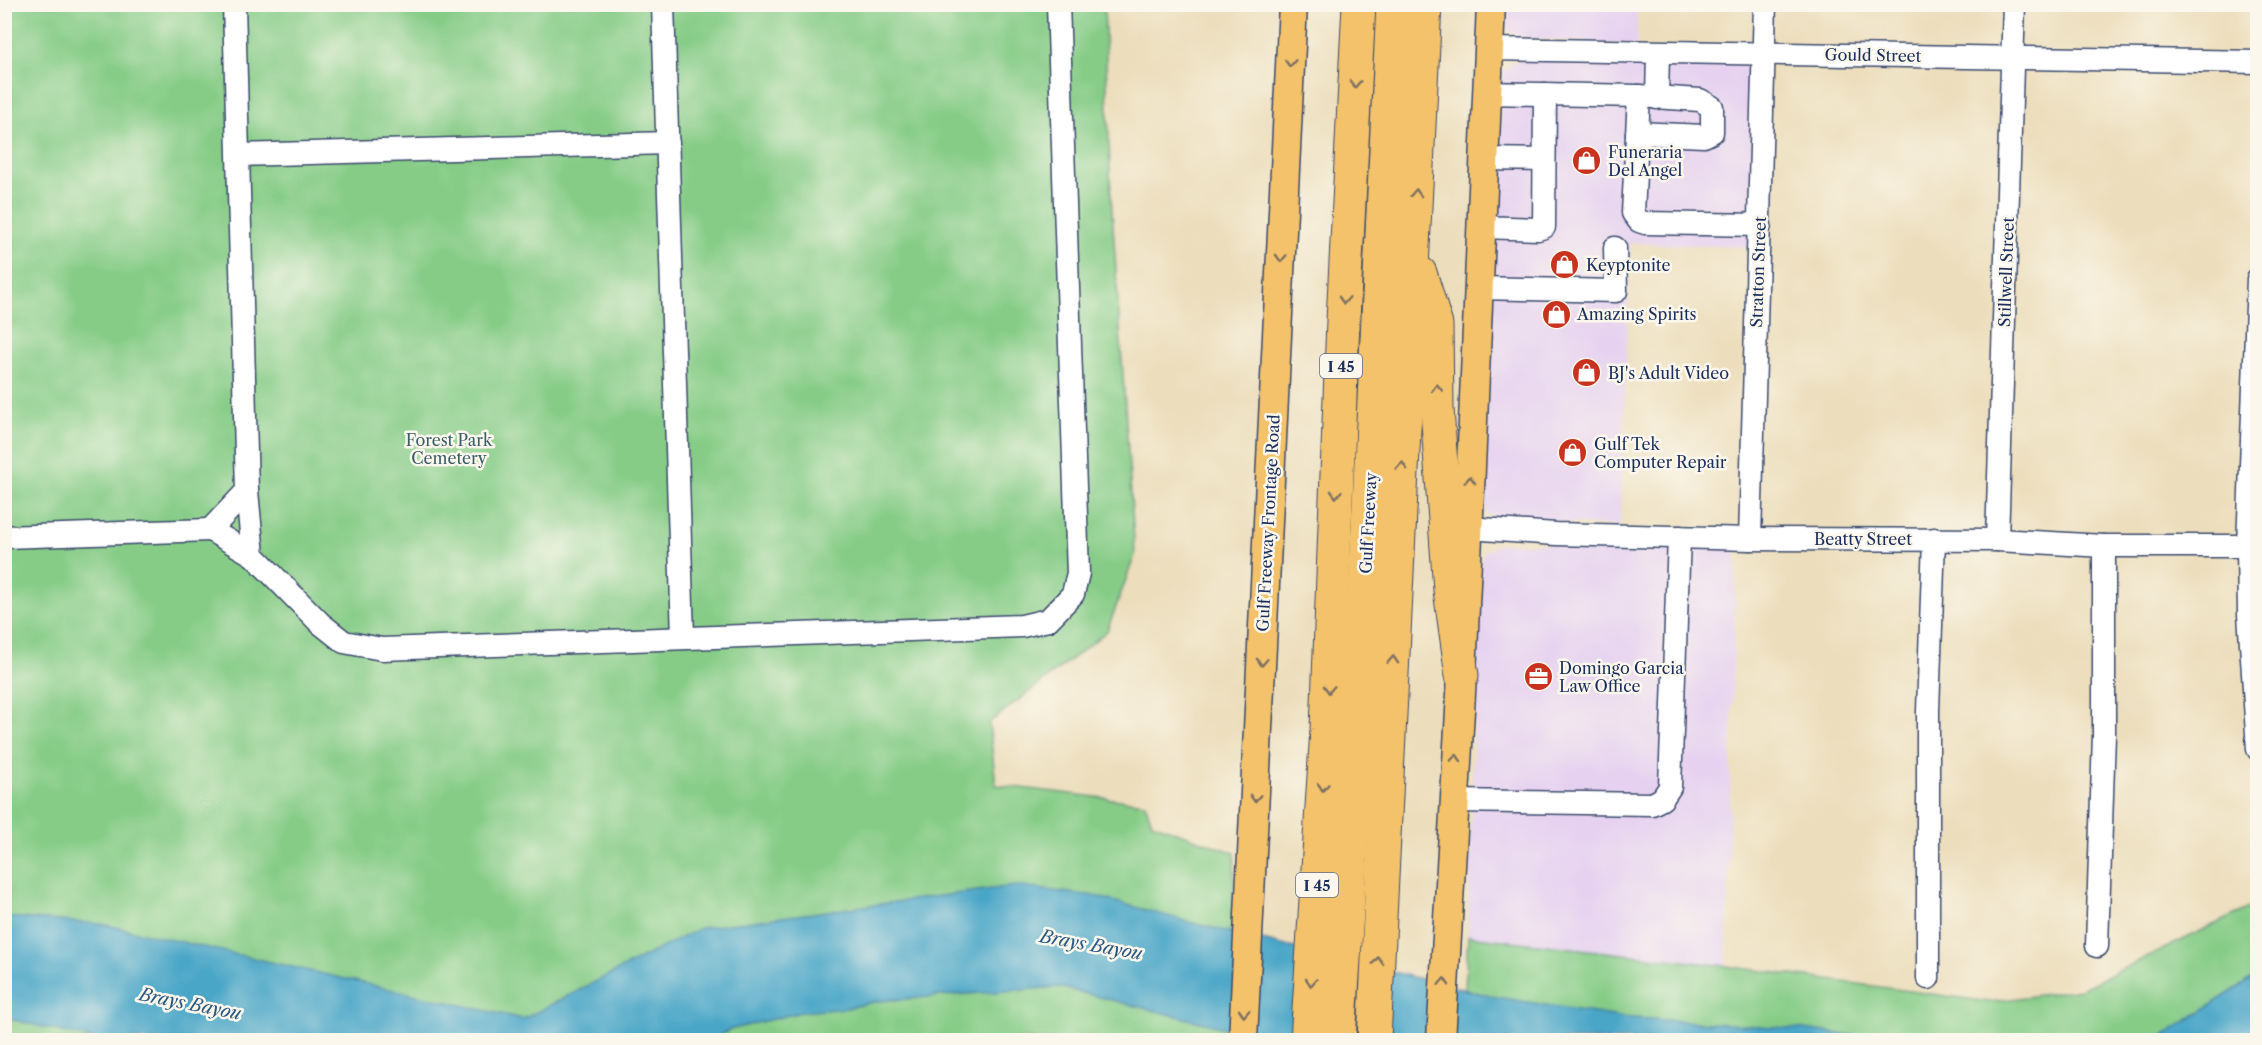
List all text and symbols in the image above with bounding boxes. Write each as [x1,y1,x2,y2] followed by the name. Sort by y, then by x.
[1825,44,1922,66] street label: Gould Street
[1284,58,1297,67] one-way arrow
[1348,79,1361,88] one-way arrow
[1608,142,1683,180] place label: Funeraria Del Angel
[1571,145,1603,177] shop icon: Funeraria Del Angel
[1410,188,1423,197] one-way arrow
[1746,216,1770,328] street label: Stratton Street
[1994,216,2018,327] street label: Stillwell Street
[1549,249,1581,281] shop icon: Keyptonite
[1275,253,1288,262] one-way arrow
[1586,255,1670,275] place label: Keyptonite
[1337,295,1350,304] one-way arrow
[1540,298,1572,330] shop icon: Amazing Spirits
[1576,304,1697,324] place label: Amazing Spirits
[1320,354,1362,378] road number: I 45
[1571,357,1603,389] shop icon: BJ's Adult Video
[1608,363,1729,383] place label: BJ's Adult Video
[1431,383,1443,392] one-way arrow
[1252,414,1284,632] street label: Gulf Freeway Frontage Road
[406,430,493,468] park label: Forest Park Cemetery
[1594,434,1727,472] place label: Gulf Tek Computer Repair
[1557,437,1589,469] shop icon: Gulf Tek Computer Repair
[1395,461,1408,470] one-way arrow
[1355,471,1381,574] street label: Gulf Freeway
[1463,475,1476,484] one-way arrow
[1330,490,1342,499] one-way arrow
[1814,529,1912,549] street label: Beatty Street
[1386,656,1399,665] one-way arrow
[1255,658,1268,667] one-way arrow
[1559,658,1684,696] place label: Domingo Garcia Law Office
[1522,661,1554,693] office icon: Domingo Garcia Law Office
[1322,685,1335,694] one-way arrow
[1450,754,1463,763] one-way arrow
[1317,783,1330,792] one-way arrow
[1249,793,1262,802] one-way arrow
[1296,873,1338,897] road number: I 45
[1036,925,1144,965] water label: Brays Bayou
[1371,957,1384,966] one-way arrow
[1305,977,1318,986] one-way arrow
[1437,978,1450,987] one-way arrow
[135,983,243,1025] water label: Brays Bayou
[1238,1009,1251,1018] one-way arrow

